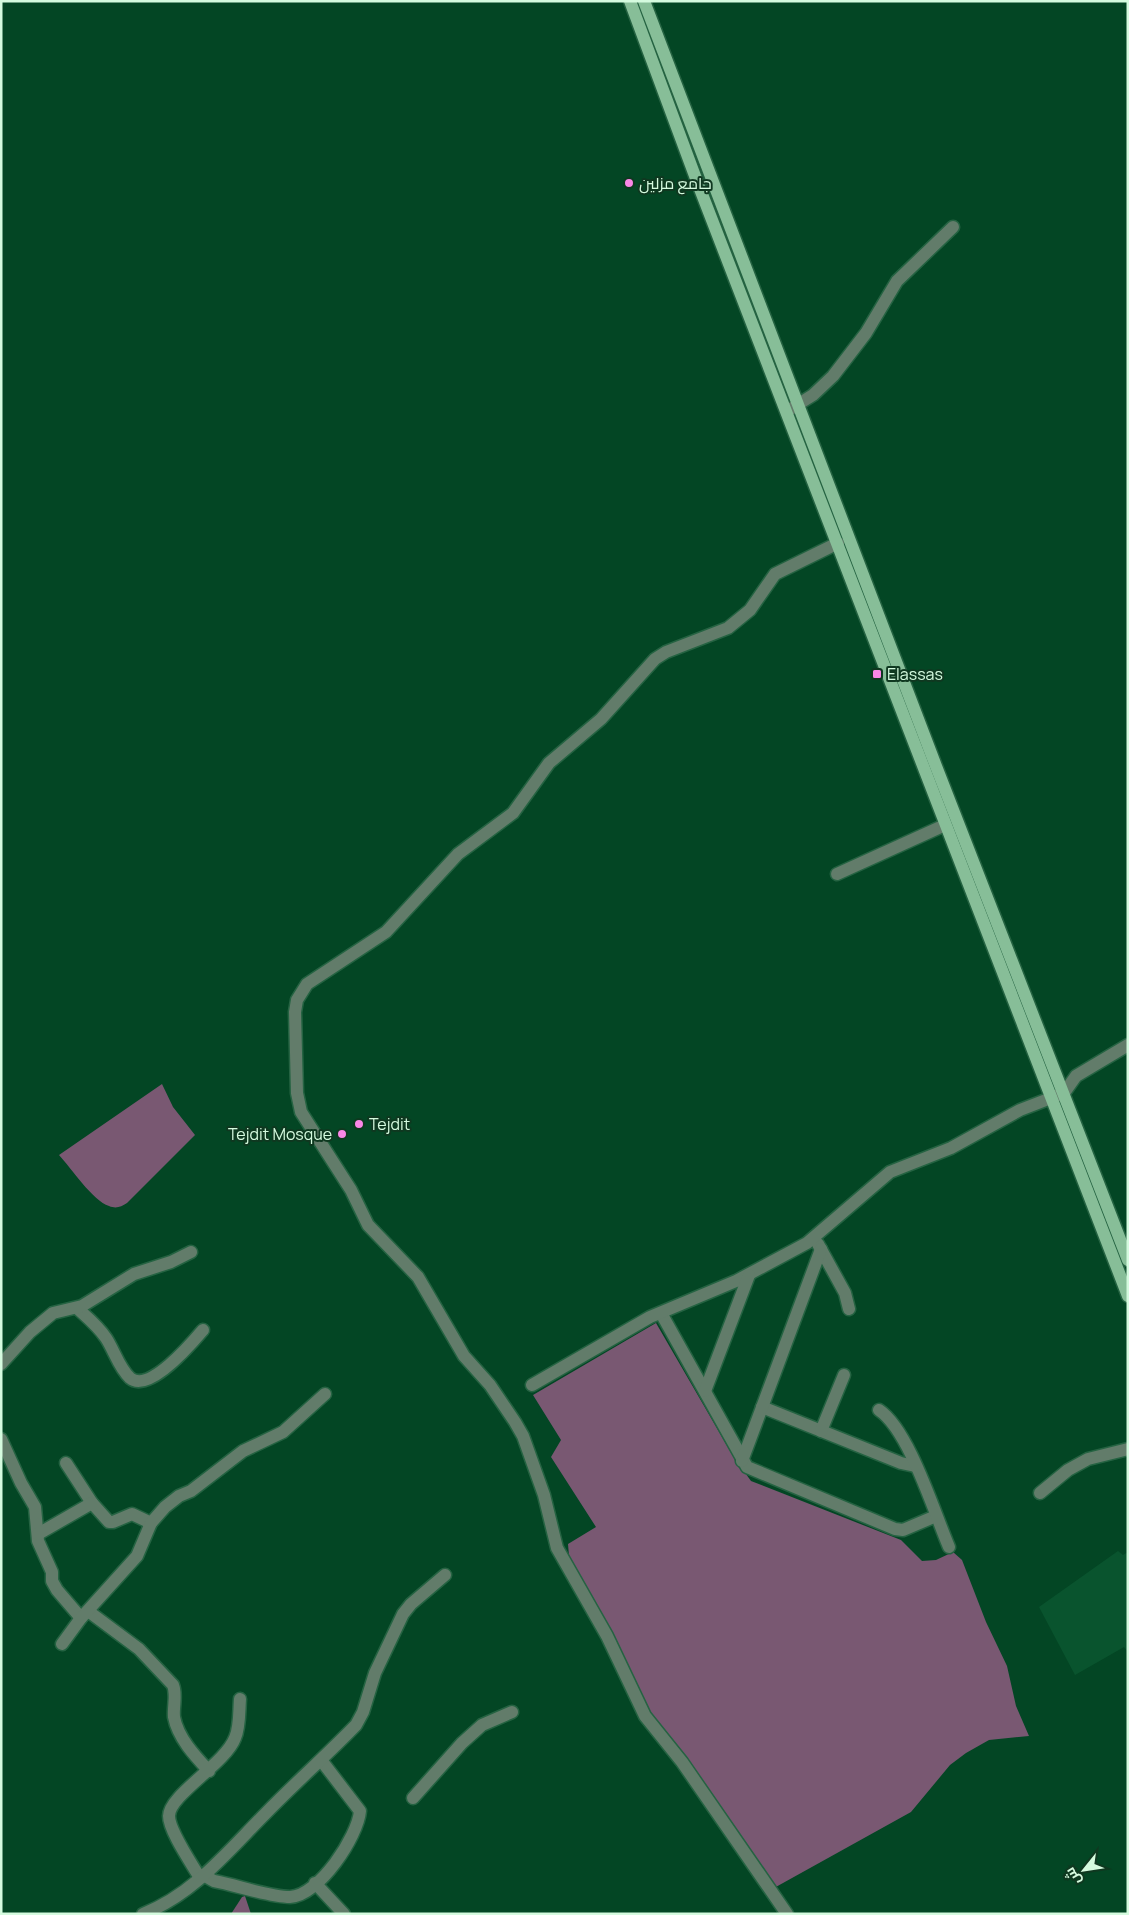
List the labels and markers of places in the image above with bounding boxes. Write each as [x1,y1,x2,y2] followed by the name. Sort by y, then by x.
[639,172,712,195] place label: جامع مزلين
[623,177,635,189] marker: جامع مزلين
[887,663,943,685] place label: Elassas
[871,668,883,680] marker: Elassas
[369,1113,410,1135] place label: Tejdit
[353,1118,365,1130] marker: Tejdit
[228,1123,332,1145] place label: Tejdit Mosque
[336,1128,348,1140] marker: Tejdit Mosque

